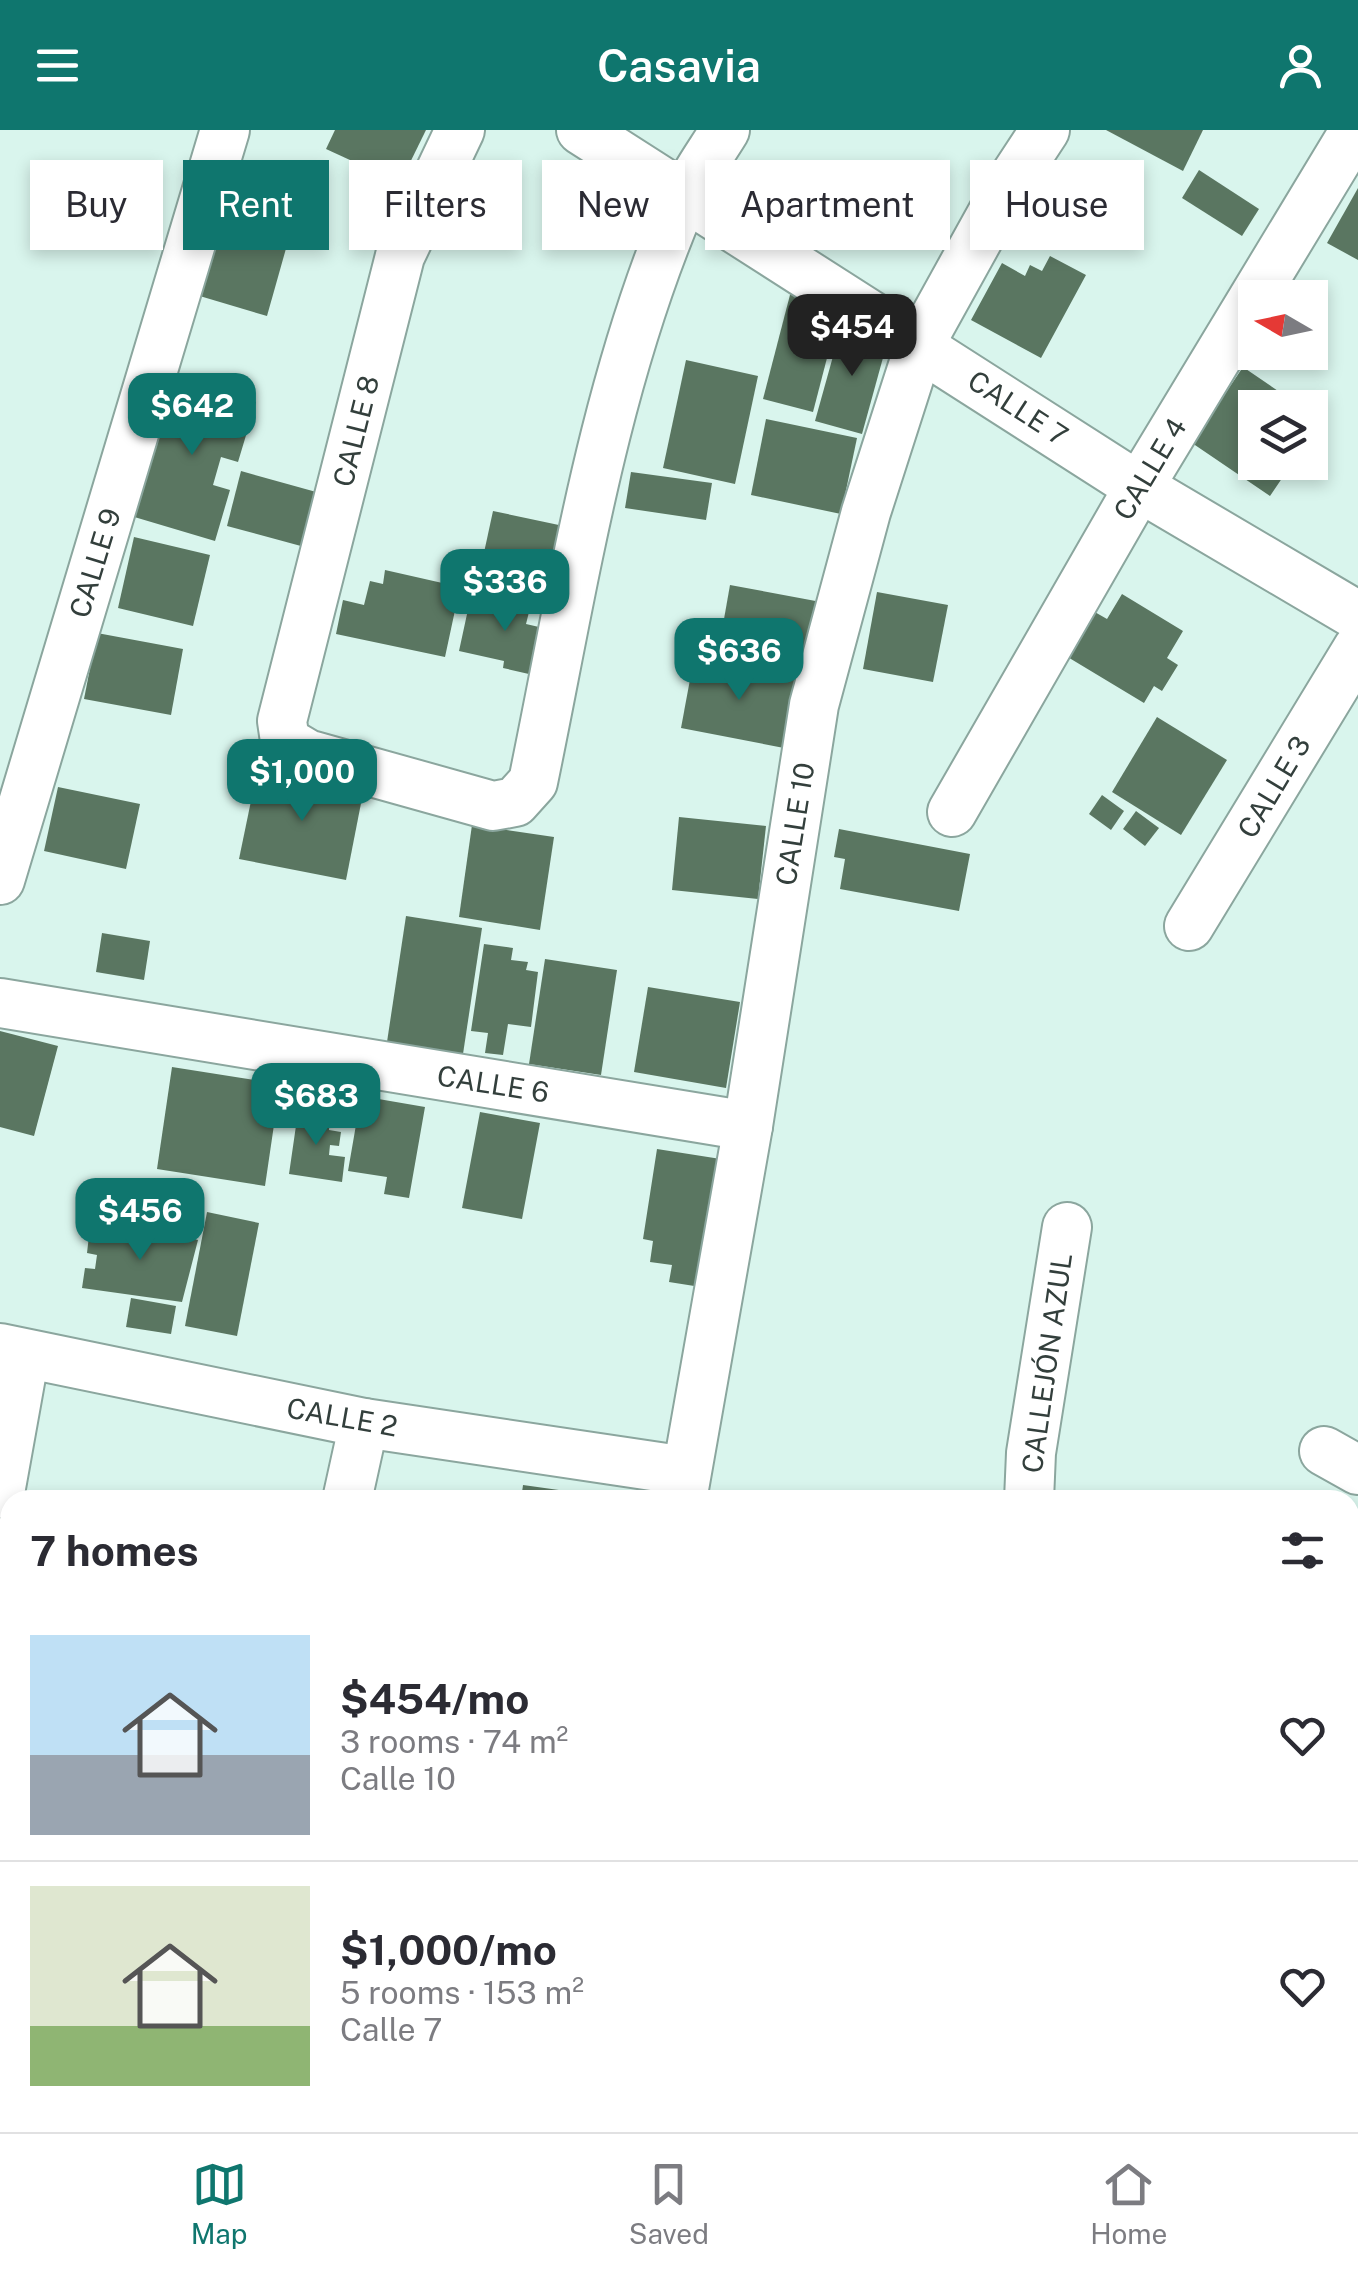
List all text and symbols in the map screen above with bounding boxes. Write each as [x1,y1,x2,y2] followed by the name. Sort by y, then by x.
[30,38,85,93] icon: menu
[1273,38,1328,93] icon: person
[597,39,761,92] text: Casavia
[30,160,163,250] chip: Buy
[183,160,329,250] chip: Rent
[349,160,522,250] chip: Filters
[542,160,685,250] chip: New
[705,160,950,250] chip: Apartment
[970,160,1144,250] chip: House
[1238,280,1328,370] north arrow
[1238,280,1328,480] map controls
[793,294,911,379] pin: $454
[810,308,894,345] text: $454
[962,363,1074,452] street label: CALLE 7
[326,372,385,490] street label: CALLE 8
[133,373,251,458] pin: $642
[150,387,234,424] text: $642
[1238,390,1328,480] button: layers
[1106,412,1193,526] street label: CALLE 4
[62,504,127,622] street label: CALLE 9
[446,549,564,634] pin: $336
[462,563,548,600] text: $336
[680,618,798,703] pin: $636
[696,632,782,669] text: $636
[1230,730,1317,844] street label: CALLE 3
[221,739,383,824] pin: $1,000
[249,753,355,790] text: $1,000
[769,760,820,888] street label: CALLE 10
[435,1058,551,1109] street label: CALLE 6
[257,1063,375,1148] pin: $683
[273,1077,359,1114] text: $683
[81,1178,199,1263] pin: $456
[97,1192,183,1229] text: $456
[1015,1251,1078,1475] street label: CALLEJÓN AZUL
[284,1391,400,1442] street label: CALLE 2
[1275,1523,1330,1578] icon: filters
[30,1526,199,1575] text: 7 homes
[340,1674,529,1723] text: $454/mo
[110,1675,230,1795] icon: home
[1275,1708,1330,1763] icon: heart
[340,1723,568,1760] text: 3 rooms · 74 m²
[340,1760,456,1797] text: Calle 10
[340,1925,557,1974] text: $1,000/mo
[110,1926,230,2046] icon: home
[1275,1959,1330,2014] icon: heart
[340,1974,584,2011] text: 5 rooms · 153 m²
[340,2011,443,2048] text: Calle 7
[191,2157,248,2250] tab: Map
[629,2157,709,2250] tab: Saved
[1090,2157,1167,2250] tab: Home

